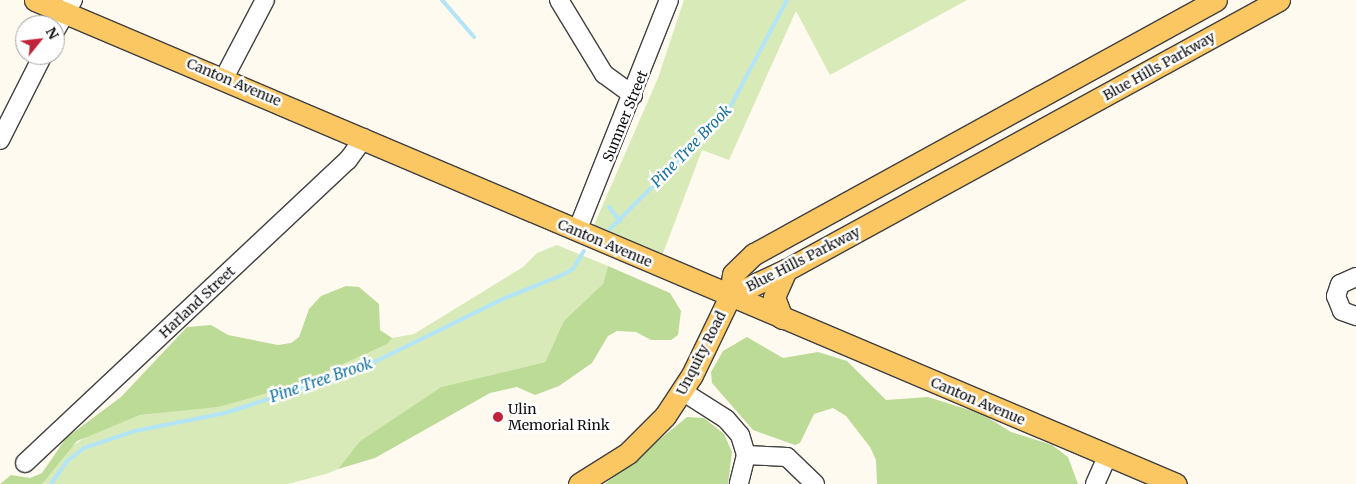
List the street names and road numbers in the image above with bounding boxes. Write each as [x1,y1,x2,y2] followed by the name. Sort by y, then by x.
[1100,28,1218,104] street label: Blue Hills Parkway
[184,55,284,109] street label: Canton Avenue
[599,68,651,164] street label: Sumner Street
[555,216,655,270] street label: Canton Avenue
[743,223,863,295] street label: Blue Hills Parkway
[156,263,238,341] street label: Harland Street
[673,308,729,398] street label: Unquity Road
[928,374,1028,428] street label: Canton Avenue

